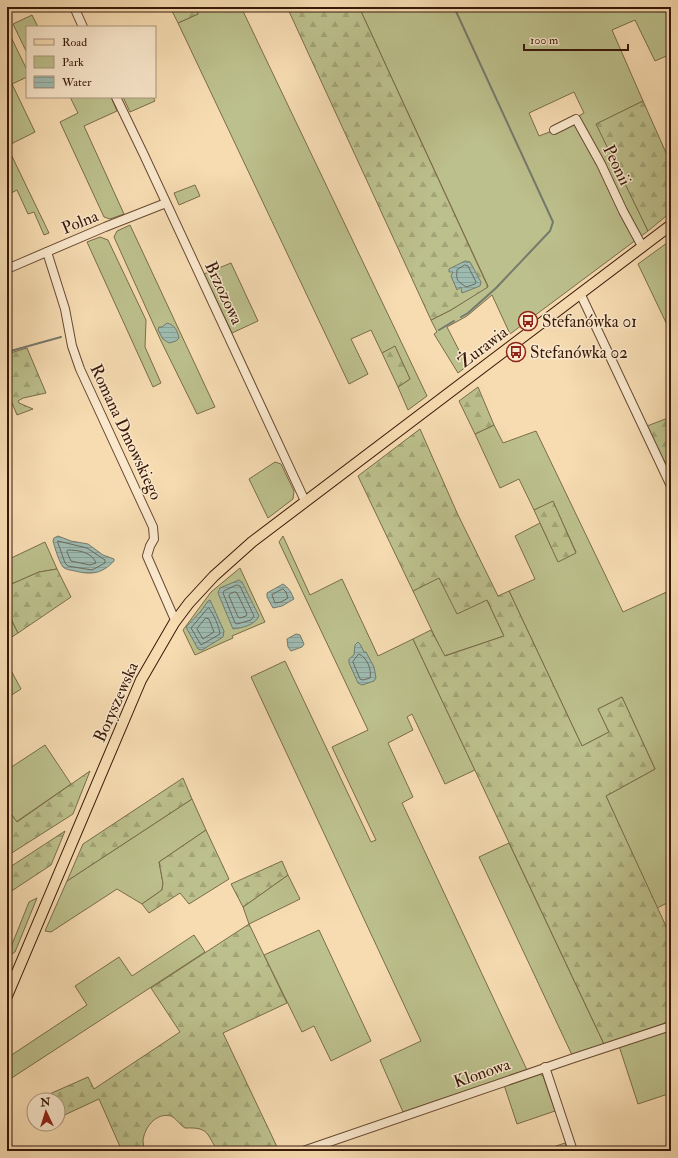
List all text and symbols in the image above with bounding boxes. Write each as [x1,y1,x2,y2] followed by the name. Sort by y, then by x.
[26,26,156,98] legend
[524,26,628,52] scale bar
[530,33,559,48] text: 100 m
[62,35,87,50] text: Road
[62,55,84,70] text: Park
[61,75,92,90] text: Water
[598,141,636,189] street label: Peonii
[59,205,102,239] street label: Polna
[200,258,248,329] street label: Brzozowa
[517,310,539,332] bus stop icon: Stefanówka 01
[542,311,637,332] place label: Stefanówka 01
[453,319,513,372] street label: Żurawia
[505,341,527,363] bus stop icon: Stefanówka 02
[530,342,628,363] place label: Stefanówka 02
[85,361,167,503] street label: Romana Dmowskiego
[89,658,144,746] street label: Boryszewska
[451,1053,514,1092] street label: Klonowa
[26,1092,66,1132] north arrow
[39,1096,52,1109] text: N

